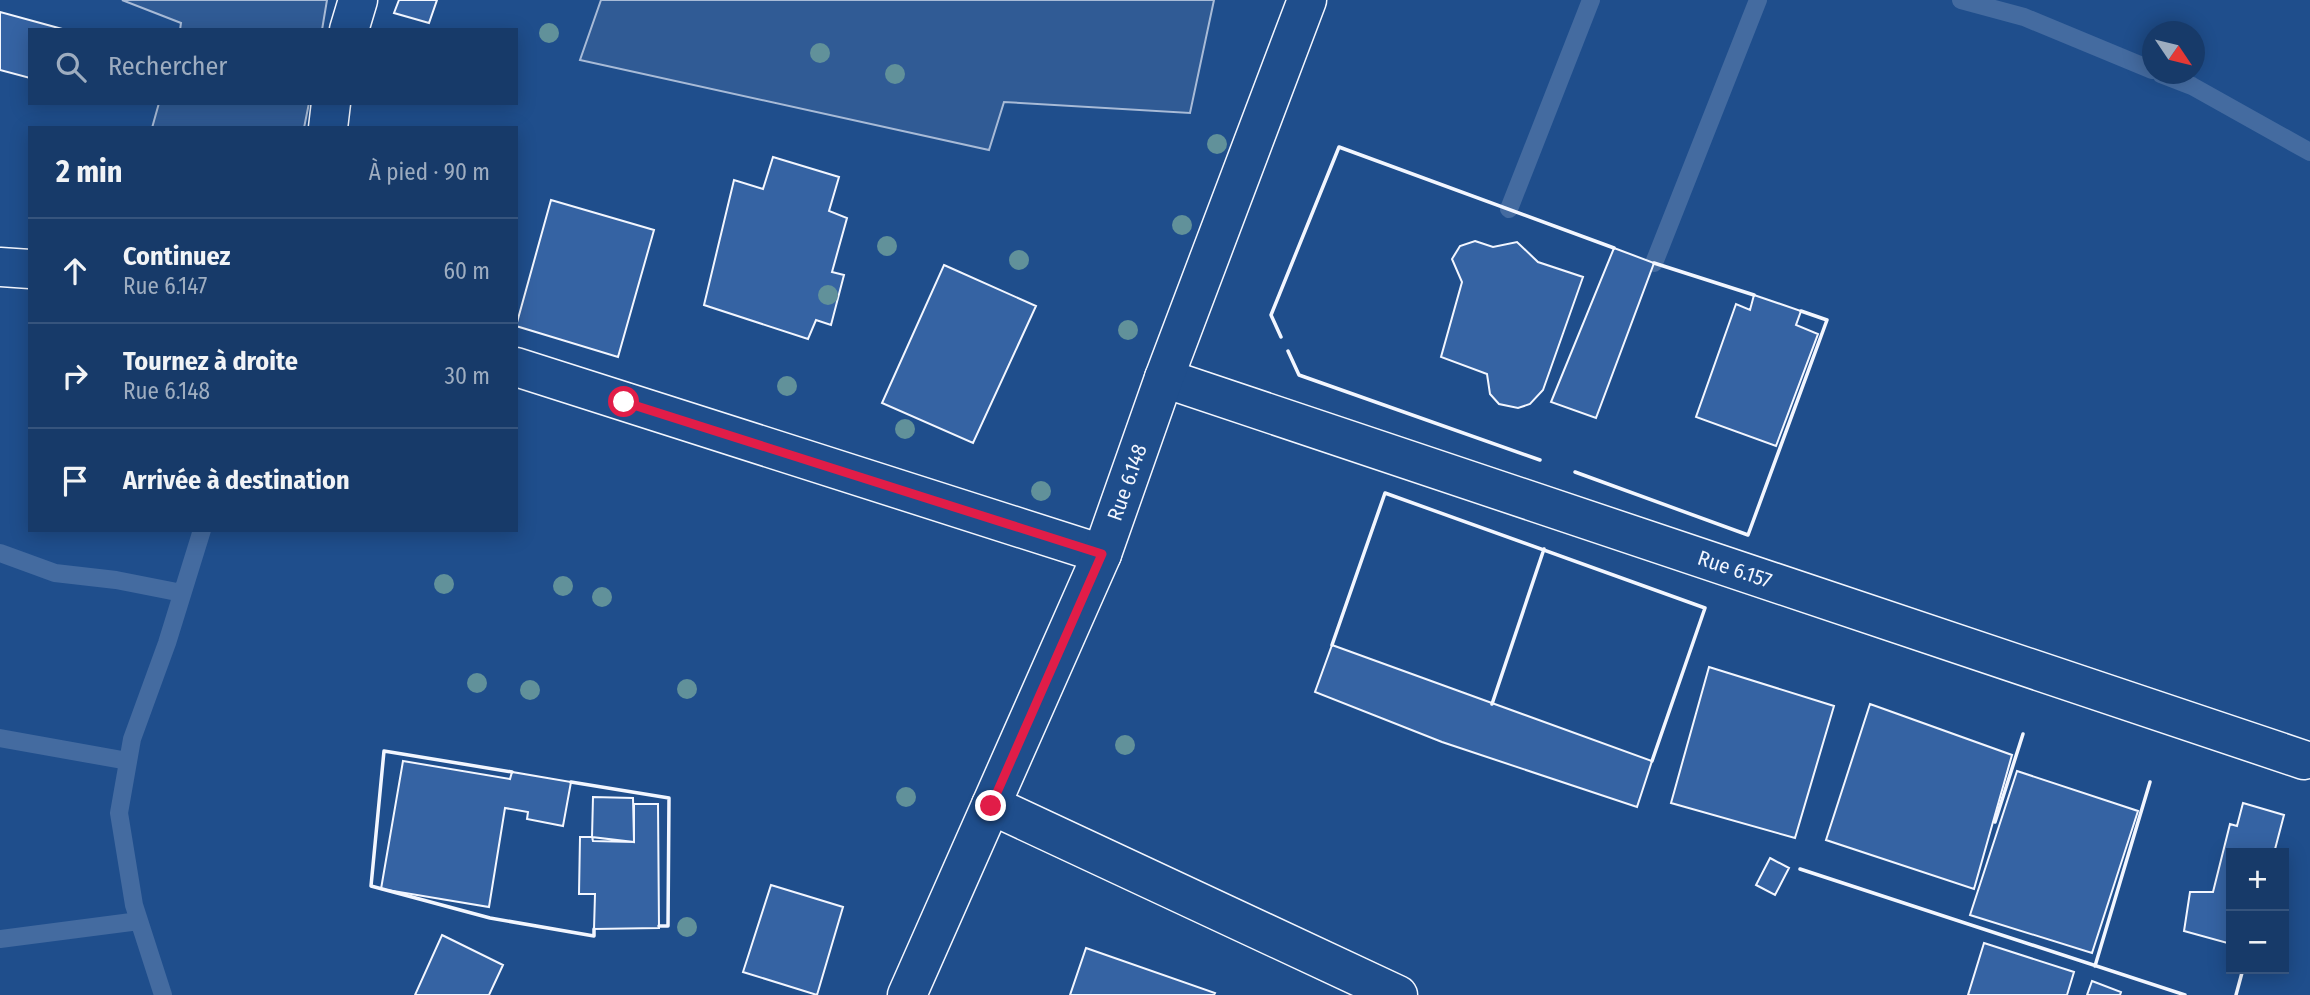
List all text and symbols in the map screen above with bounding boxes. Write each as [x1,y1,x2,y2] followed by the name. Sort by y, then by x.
[2142,21,2205,84] north arrow
[28,28,518,105] search box
[52,48,90,86] icon: search
[108,51,227,82] text: Rechercher
[56,154,123,190] text: 2 min
[369,158,490,186] text: À pied · 90 m
[123,241,230,272] text: Continuez
[56,252,94,290] icon: ahead
[444,257,490,285] text: 60 m
[123,272,207,300] text: Rue 6.147
[123,346,298,377] text: Tournez à droite
[56,357,94,395] icon: right
[445,362,490,390] text: 30 m
[123,377,210,405] text: Rue 6.148
[608,386,639,417] route start
[1102,441,1153,524] street label: Rue 6.148
[56,462,94,500] icon: arrive
[123,465,350,496] text: Arrivée à destination
[1694,545,1775,594] street label: Rue 6.157
[975,790,1006,821] route end
[2226,848,2289,974] map controls
[2226,848,2289,911] button: +
[2226,911,2289,974] button: −

